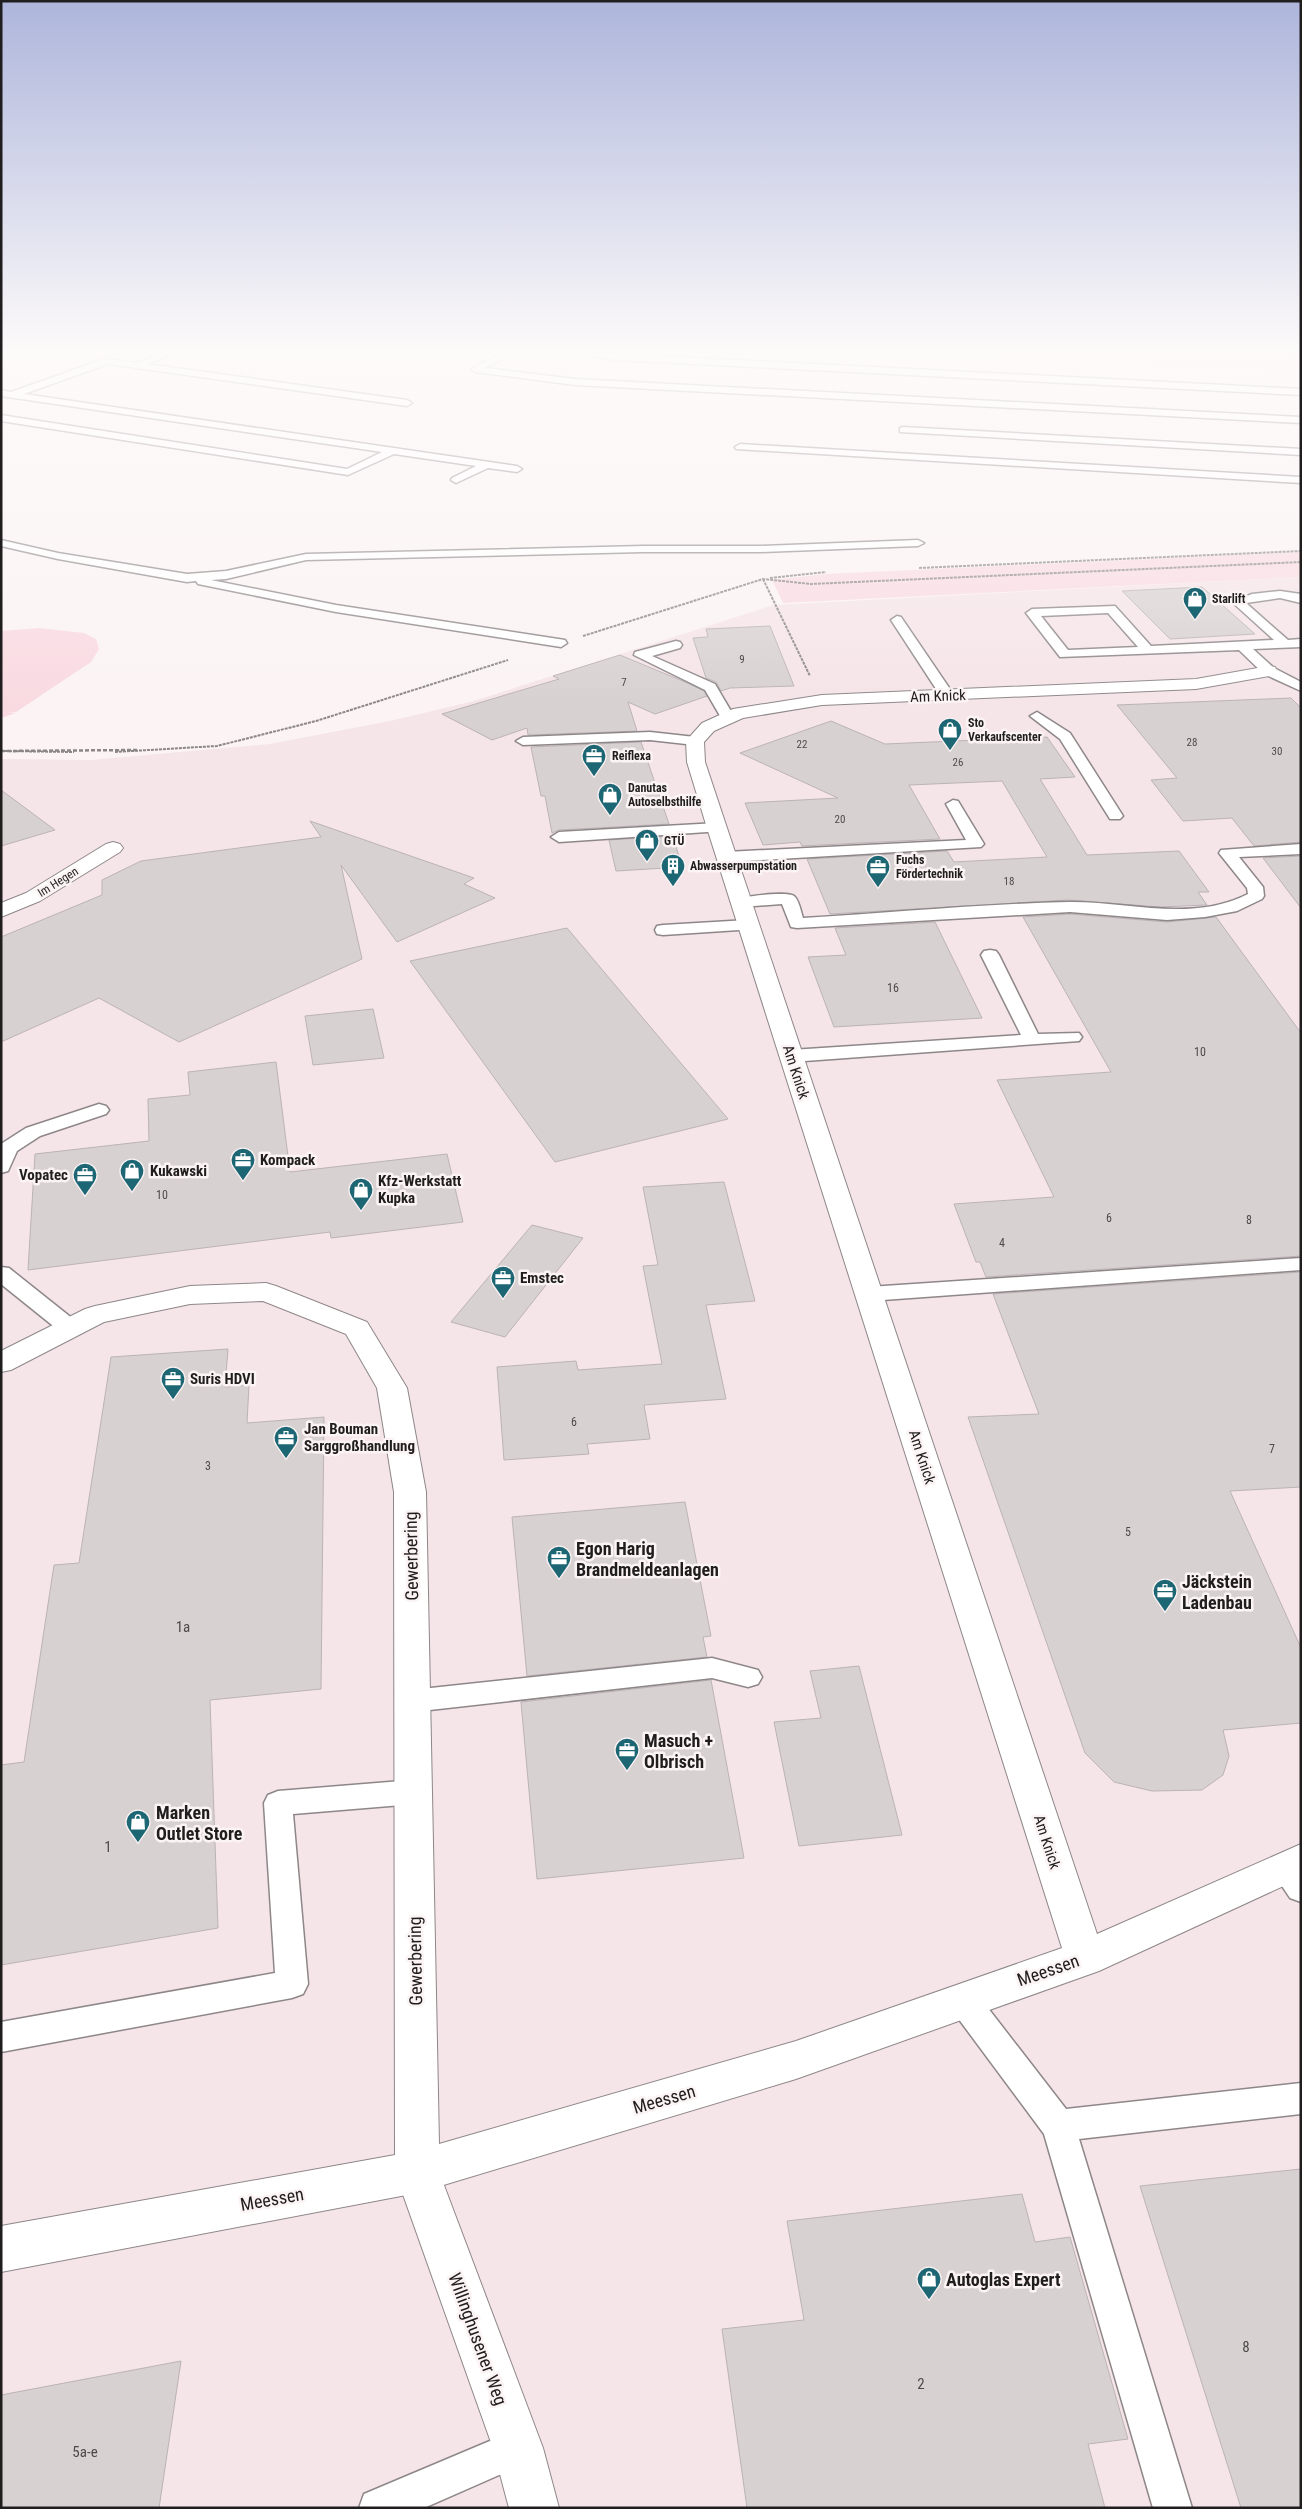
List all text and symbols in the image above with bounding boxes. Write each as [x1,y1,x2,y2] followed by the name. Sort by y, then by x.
[1182,586,1208,620] shop icon: Starlift
[1212,592,1246,606] place label: Starlift
[739,653,745,666] house number: 9
[621,676,627,689] house number: 7
[910,686,966,706] street label: Am Knick
[968,716,1042,744] place label: Sto Verkaufscenter
[937,717,963,751] shop icon: Sto Verkaufscenter
[1187,736,1197,749] house number: 28
[797,738,807,751] house number: 22
[581,743,607,777] office icon: Reiflexa
[1272,745,1282,758] house number: 30
[612,749,651,763] place label: Reiflexa
[953,756,963,769] house number: 26
[628,781,702,809] place label: Danutas Autoselbsthilfe
[597,782,623,816] shop icon: Danutas Autoselbsthilfe
[835,813,845,826] house number: 20
[634,828,660,862] shop icon: GTÜ
[664,833,685,848] place label: GTÜ
[660,853,686,887] building icon: Abwasserpumpstation
[896,853,963,881] place label: Fuchs Fördertechnik
[865,854,891,888] office icon: Fuchs Fördertechnik
[690,859,797,873] place label: Abwasserpumpstation
[35,864,81,900] street label: Im Hegen
[1004,875,1014,888] house number: 18
[887,981,899,995] house number: 16
[779,1043,813,1102] street label: Am Knick
[1194,1045,1206,1059] house number: 10
[230,1147,256,1181] office icon: Kompack
[260,1151,316,1169] place label: Kompack
[119,1158,145,1192] shop icon: Kukawski
[72,1162,98,1196] office icon: Vopatec
[150,1162,207,1180] place label: Kukawski
[19,1166,68,1184] place label: Vopatec
[378,1172,462,1207] place label: Kfz-Werkstatt Kupka
[348,1177,374,1211] shop icon: Kfz-Werkstatt Kupka
[156,1188,168,1202] house number: 10
[1106,1211,1112,1225] house number: 6
[1246,1213,1252,1227] house number: 8
[999,1236,1005,1250] house number: 4
[490,1265,516,1299] office icon: Emstec
[520,1269,564,1287] place label: Emstec
[160,1366,186,1400] office icon: Suris HDVI
[190,1370,255,1388] place label: Suris HDVI
[571,1415,577,1429] house number: 6
[304,1420,415,1455] place label: Jan Bouman Sarggroßhandlung
[273,1425,299,1459] office icon: Jan Bouman Sarggroßhandlung
[905,1428,939,1487] street label: Am Knick
[1269,1442,1275,1456] house number: 7
[205,1459,211,1473] house number: 3
[400,1511,422,1601] street label: Gewerbering
[1125,1525,1131,1539] house number: 5
[576,1538,719,1580] place label: Egon Harig Brandmeldeanlagen
[546,1545,572,1579] office icon: Egon Harig Brandmeldeanlagen
[1182,1571,1252,1613] place label: Jäckstein Ladenbau
[1152,1578,1178,1612] office icon: Jäckstein Ladenbau
[176,1618,190,1636] house number: 1a
[644,1730,713,1772] place label: Masuch + Olbrisch
[614,1737,640,1771] office icon: Masuch + Olbrisch
[156,1802,243,1844] place label: Marken Outlet Store
[125,1809,151,1843] shop icon: Marken Outlet Store
[1030,1813,1064,1872] street label: Am Knick
[104,1838,112,1856] house number: 1
[404,1916,426,2006] street label: Gewerbering
[1014,1950,1082,1990] street label: Meessen
[630,2080,698,2118] street label: Meessen
[239,2183,305,2215] street label: Meessen
[916,2266,942,2300] shop icon: Autoglas Expert
[946,2269,1061,2290] place label: Autoglas Expert
[444,2270,512,2408] street label: Willinghusener Weg
[1242,2338,1250,2356] house number: 8
[917,2375,925,2393] house number: 2
[72,2443,98,2461] house number: 5a-e

